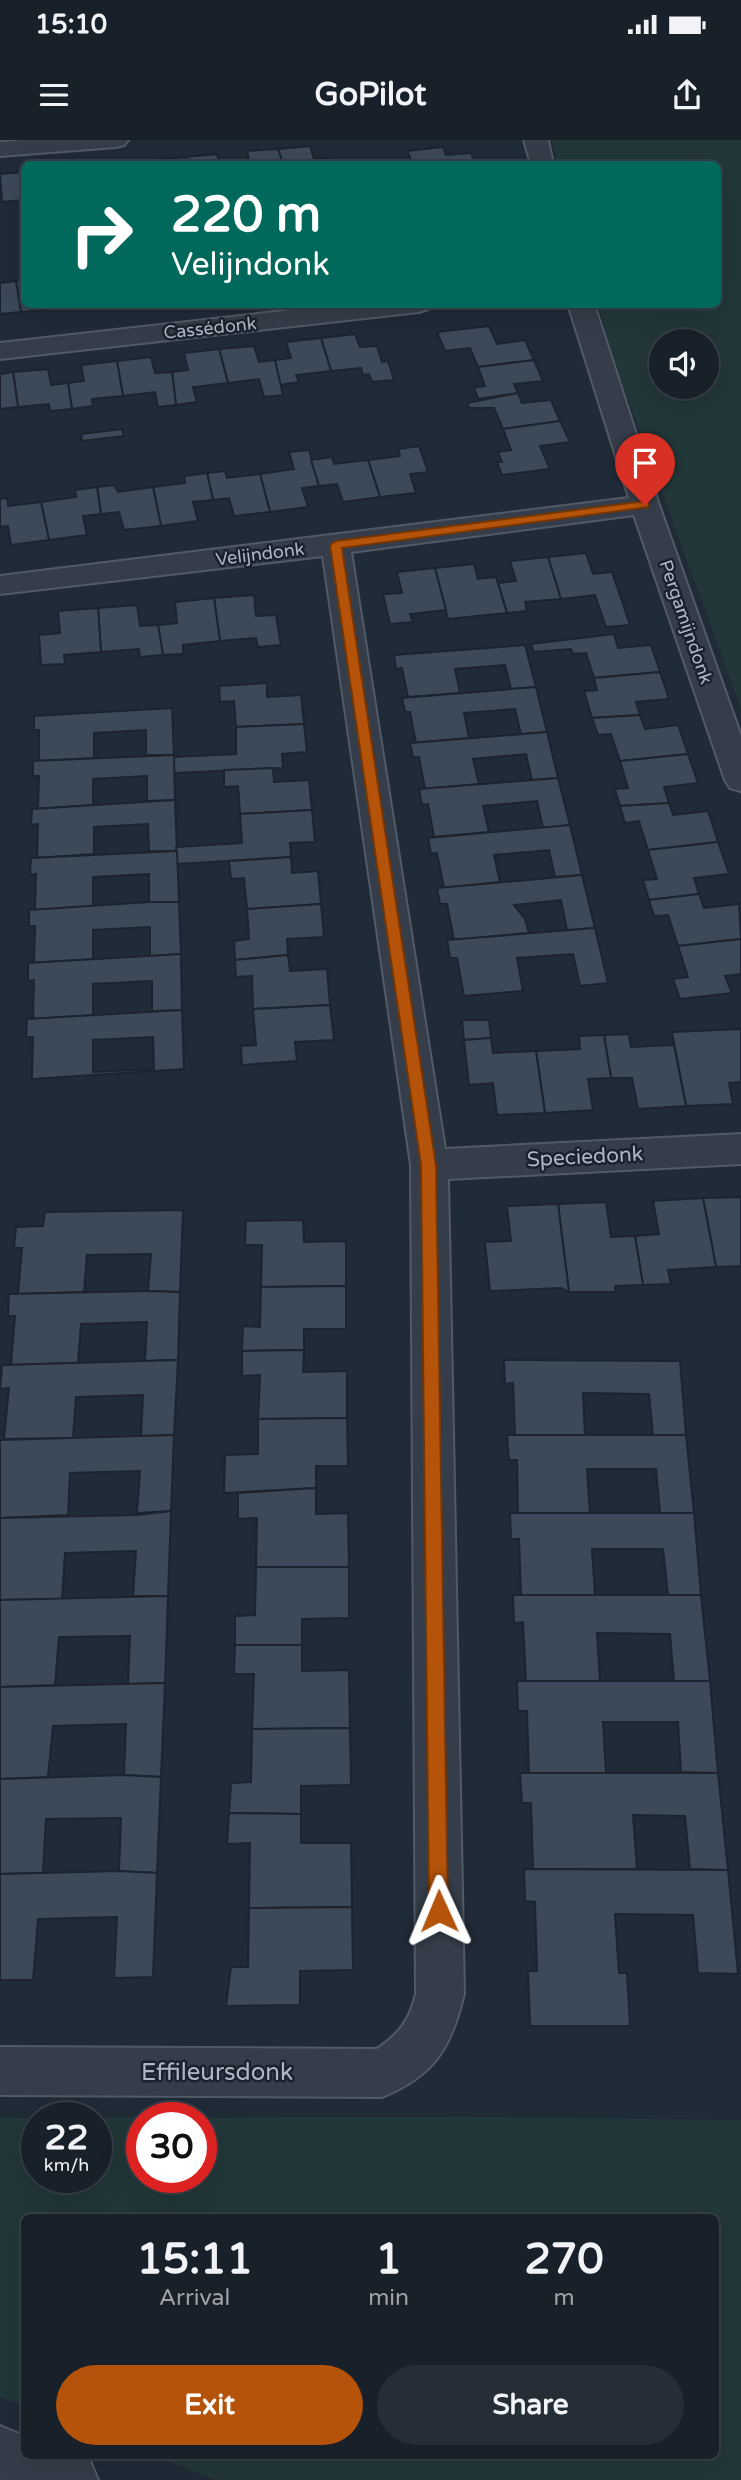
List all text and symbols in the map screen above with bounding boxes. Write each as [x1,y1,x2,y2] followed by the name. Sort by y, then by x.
[35,9,107,40] text: 15:10
[35,76,73,114] icon: menu
[315,76,426,114] text: GoPilot
[668,76,706,114] icon: share
[171,186,321,245] text: 220 m
[56,189,147,280] icon: right
[171,246,330,284] text: Velijndonk
[163,312,258,344] street label: Cassédonk
[649,329,719,399] map controls
[649,329,719,399] button: sound
[615,433,675,505] pin
[626,444,664,482] icon: arrive
[214,538,306,570] street label: Velijndonk
[654,557,718,687] street label: Pergamijndonk
[526,1141,644,1173] street label: Speciedonk
[402,1874,476,1948] position arrow
[141,2058,293,2087] street label: Effileursdonk
[126,2102,217,2193] speed limit sign: 30
[45,2117,88,2159] text: 22
[44,2154,89,2176] text: km/h
[136,2234,253,2285] text: 15:11
[375,2234,402,2285] text: 1
[524,2234,604,2285] text: 270
[159,2284,230,2312] text: Arrival
[368,2284,409,2312] text: min
[553,2284,575,2312] text: m
[56,2365,363,2445] button: Exit
[377,2365,684,2445] button: Share

